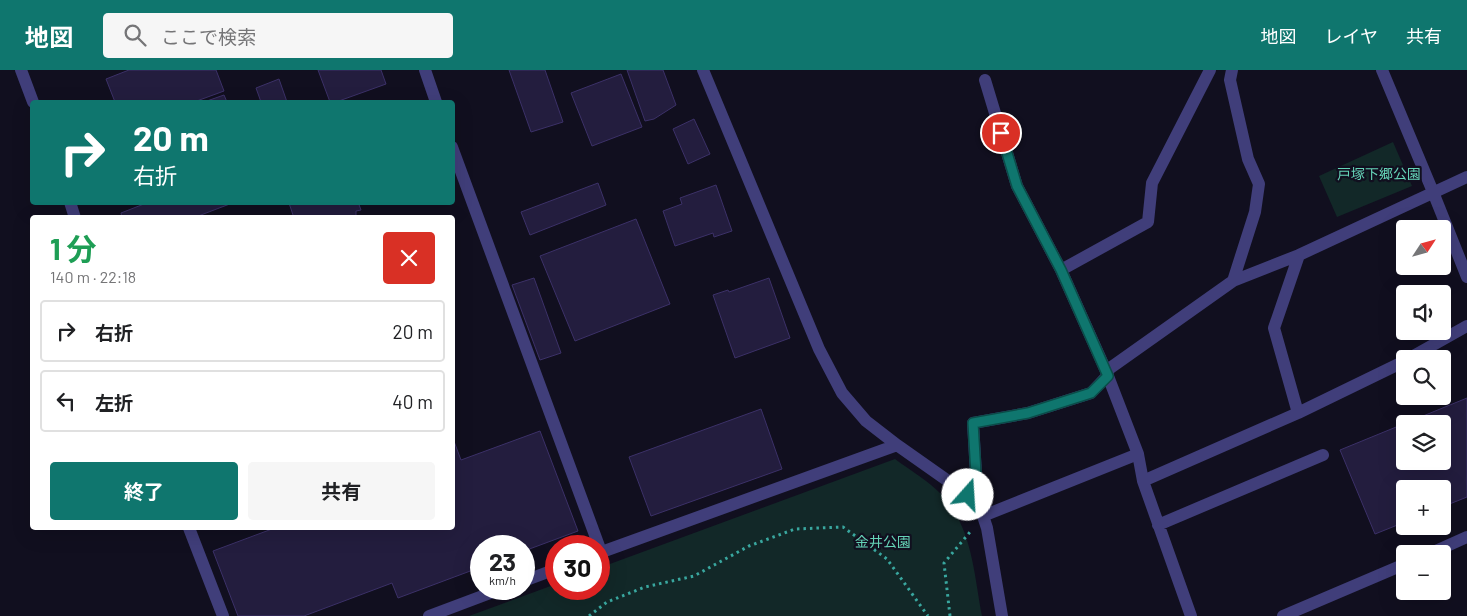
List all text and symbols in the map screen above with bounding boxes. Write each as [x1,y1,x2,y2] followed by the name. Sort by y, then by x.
[103,13,453,58] search box
[121,21,149,49] icon: search
[25,22,73,51] text: 地図
[161,25,256,48] text: ここで検索
[1261,25,1297,47] text: 地図
[1325,25,1378,47] text: レイヤ
[1406,25,1442,47] text: 共有
[980,112,1022,154] pin
[133,116,209,158] text: 20 m
[987,119,1015,147] icon: arrive
[50,120,115,185] icon: right
[133,162,177,188] text: 右折
[1337,165,1421,182] park label: 戸塚下郷公園
[1396,220,1451,275] north arrow
[1396,220,1451,600] map controls
[50,230,97,266] text: 1 分
[383,232,435,284] button: close
[50,267,136,286] text: 140 m · 22:18
[1396,285,1451,340] button: sound
[52,317,80,345] icon: right
[393,320,433,343] text: 20 m
[95,321,133,344] text: 右折
[1396,350,1451,405] button: search
[52,387,80,415] icon: left
[392,390,433,413] text: 40 m
[95,391,133,414] text: 左折
[1396,415,1451,470] button: layers
[50,462,238,520] button: 終了
[248,462,435,520] button: 共有
[941,468,993,520] position arrow
[1396,480,1451,535] button: +
[855,533,911,550] park label: 金井公園
[545,535,610,600] speed limit sign: 30
[1396,545,1451,600] button: −
[489,546,516,576] text: 23
[489,573,516,587] text: km/h

